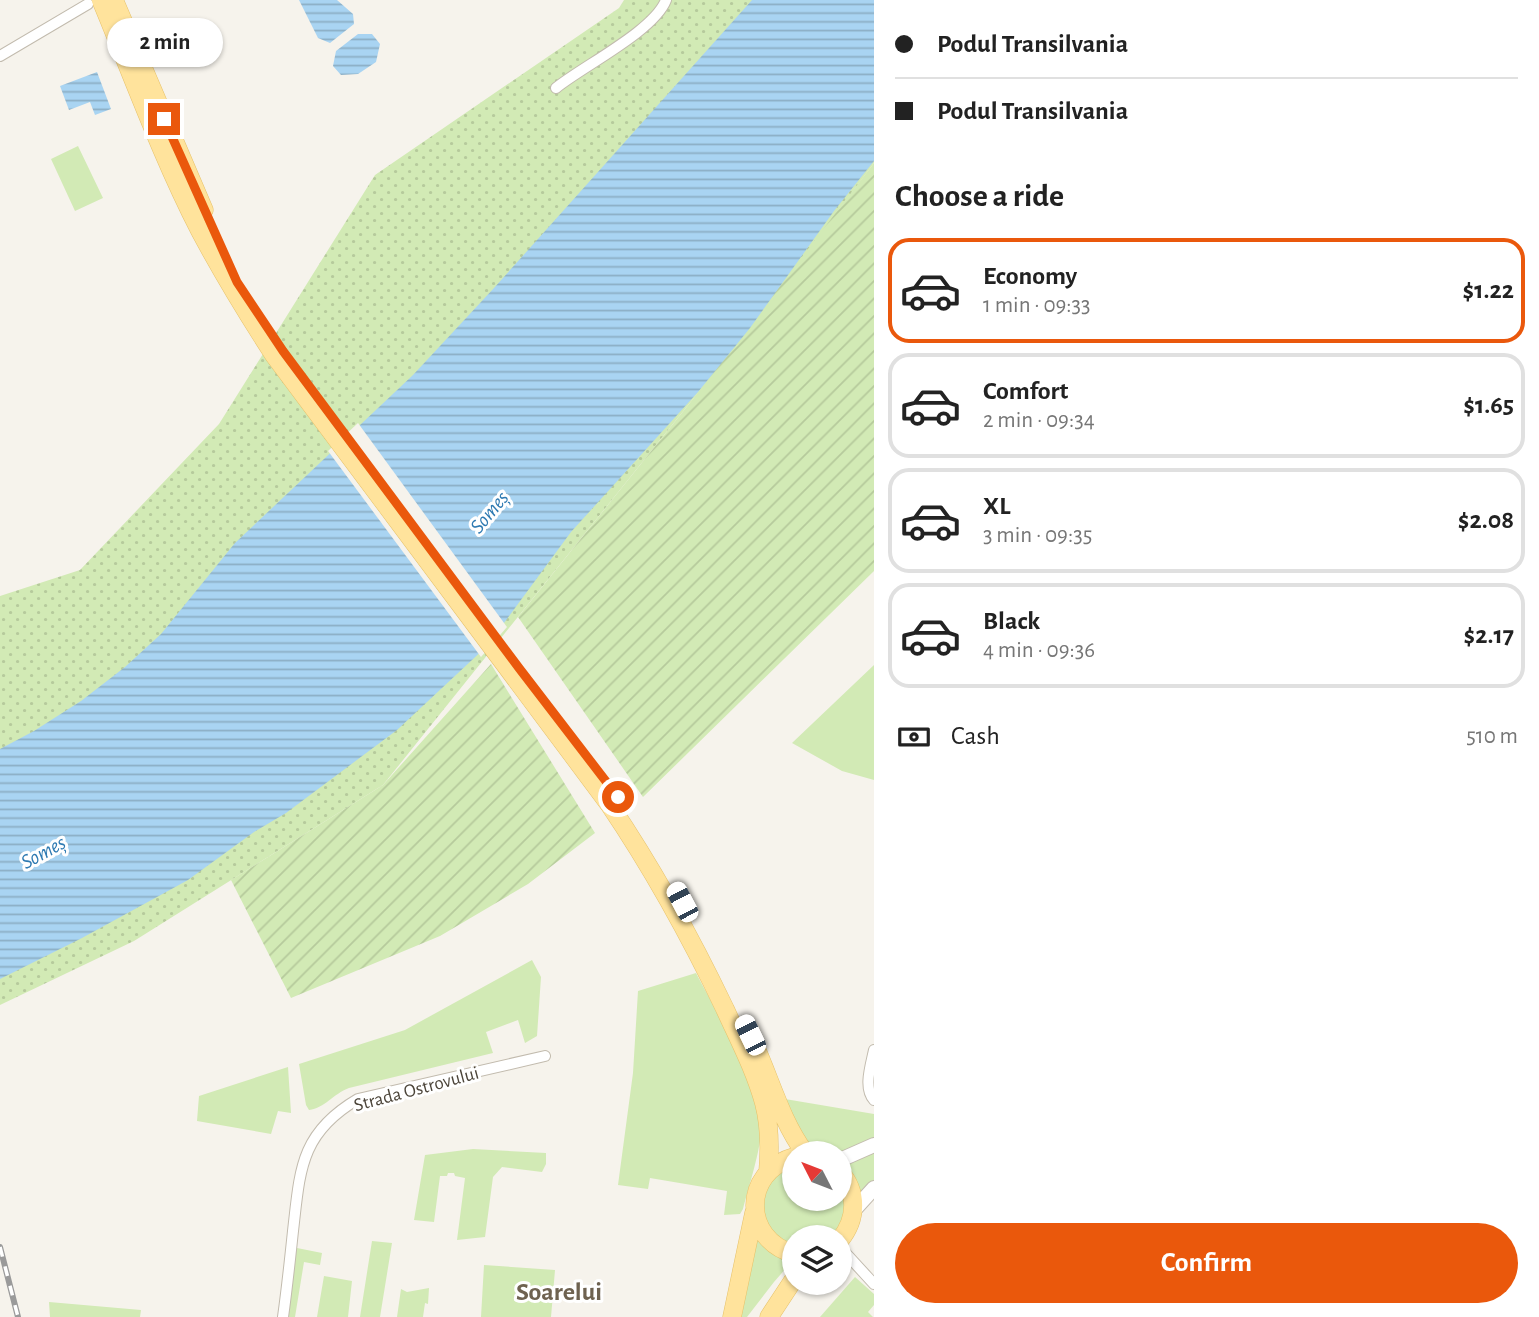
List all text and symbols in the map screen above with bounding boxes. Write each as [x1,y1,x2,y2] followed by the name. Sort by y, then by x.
[106,18,222,66] callout: 2 min
[139,31,191,54] text: 2 min
[937,31,1128,57] text: Podul Transilvania
[937,98,1128,124] text: Podul Transilvania
[148,103,180,135] route end
[895,180,1064,212] text: Choose a ride
[899,259,962,322] icon: car
[983,263,1077,289] text: Economy
[1462,277,1514,303] text: $1.22
[983,294,1091,317] text: 1 min · 09:33
[899,374,962,437] icon: car
[983,378,1068,404] text: Comfort
[1463,392,1514,418] text: $1.65
[983,409,1095,432] text: 2 min · 09:34
[466,487,514,538] water label: Someș
[899,489,962,552] icon: car
[983,493,1010,519] text: XL
[1458,507,1514,533] text: $2.08
[983,524,1092,547] text: 3 min · 09:35
[899,604,962,667] icon: car
[983,608,1040,634] text: Black
[1464,622,1514,648] text: $2.17
[983,639,1095,662] text: 4 min · 09:36
[895,718,933,756] icon: cash
[951,723,1000,749] text: Cash
[1466,725,1518,748] text: 510 m
[602,781,634,813] route start
[17,832,70,875] water label: Someș
[663,879,702,925] car
[732,1012,769,1058] car
[352,1064,481,1115] street label: Strada Ostrovului
[782,1141,852,1211] north arrow
[782,1141,852,1295] map controls
[895,1223,1518,1303] button: Confirm
[782,1225,852,1295] button: layers
[516,1279,602,1305] district label: Soarelui

